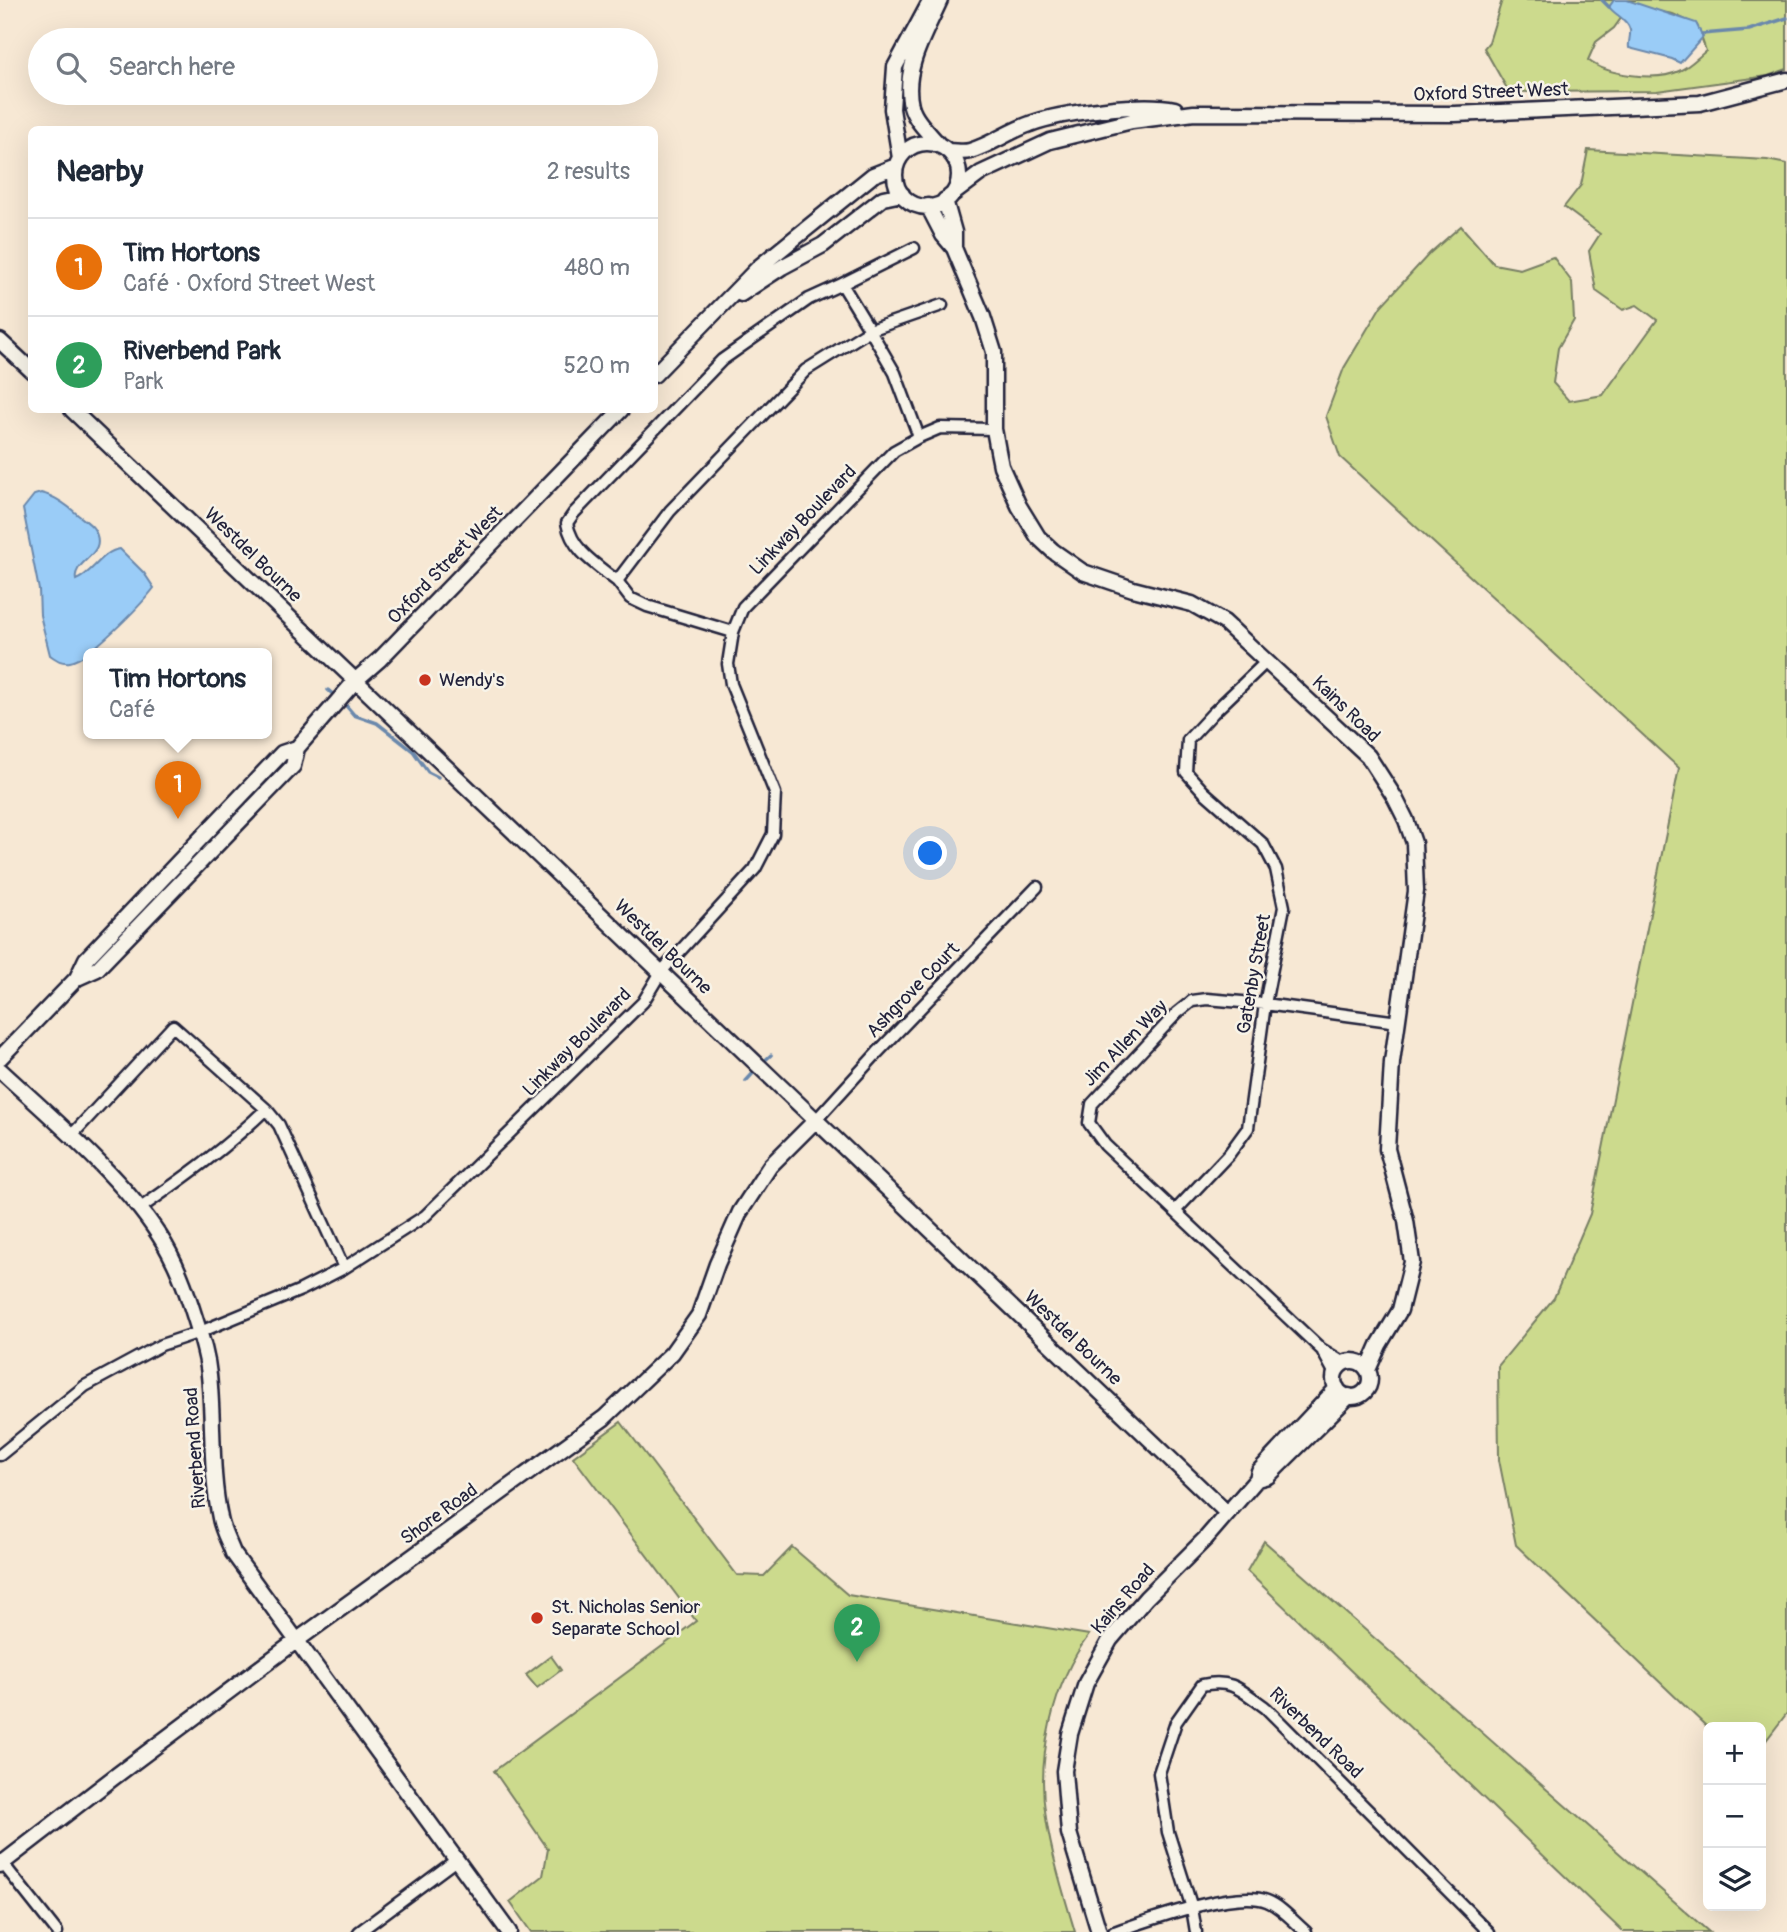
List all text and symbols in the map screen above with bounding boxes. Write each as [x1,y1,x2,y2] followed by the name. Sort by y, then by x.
[28,28,658,105] search box
[52,48,90,86] icon: search
[108,51,235,83] text: Search here
[1413,77,1569,107] street label: Oxford Street West
[56,153,143,190] text: Nearby
[547,157,630,186] text: 2 results
[123,237,260,269] text: Tim Hortons
[75,253,84,282] text: 1
[564,253,630,282] text: 480 m
[123,269,375,298] text: Café · Oxford Street West
[123,335,281,367] text: Riverbend Park
[73,351,85,380] text: 2
[564,351,630,380] text: 520 m
[123,367,163,396] text: Park
[744,460,862,580] street label: Linkway Boulevard
[382,500,508,629] street label: Oxford Street West
[199,502,307,608] street label: Westdel Bourne
[83,648,272,739] popup
[109,663,246,695] text: Tim Hortons
[439,668,505,692] place label: Wendy's
[1307,671,1385,747] street label: Kains Road
[417,672,433,688] marker: Wendy's
[109,695,156,724] text: Café
[155,761,201,819] pin: 1
[913,836,947,870] your location
[609,894,717,1000] street label: Westdel Bourne
[1232,912,1276,1036] street label: Gatenby Street
[861,937,965,1043] street label: Ashgrove Court
[518,983,636,1101] street label: Linkway Boulevard
[1078,995,1172,1091] street label: Jim Allen Way
[1019,1285,1127,1391] street label: Westdel Bourne
[179,1387,211,1509] street label: Riverbend Road
[396,1478,482,1550] street label: Shore Road
[1086,1559,1160,1639] street label: Kains Road
[551,1595,700,1641] place label: St. Nicholas Senior Separate School
[834,1604,880,1662] pin: 2
[529,1610,545,1626] marker: St. Nicholas Senior Separate School
[1264,1682,1368,1784] street label: Riverbend Road
[1703,1722,1766,1911] map controls
[1703,1722,1766,1785] button: +
[1703,1785,1766,1848] button: −
[1703,1848,1766,1911] button: layers

